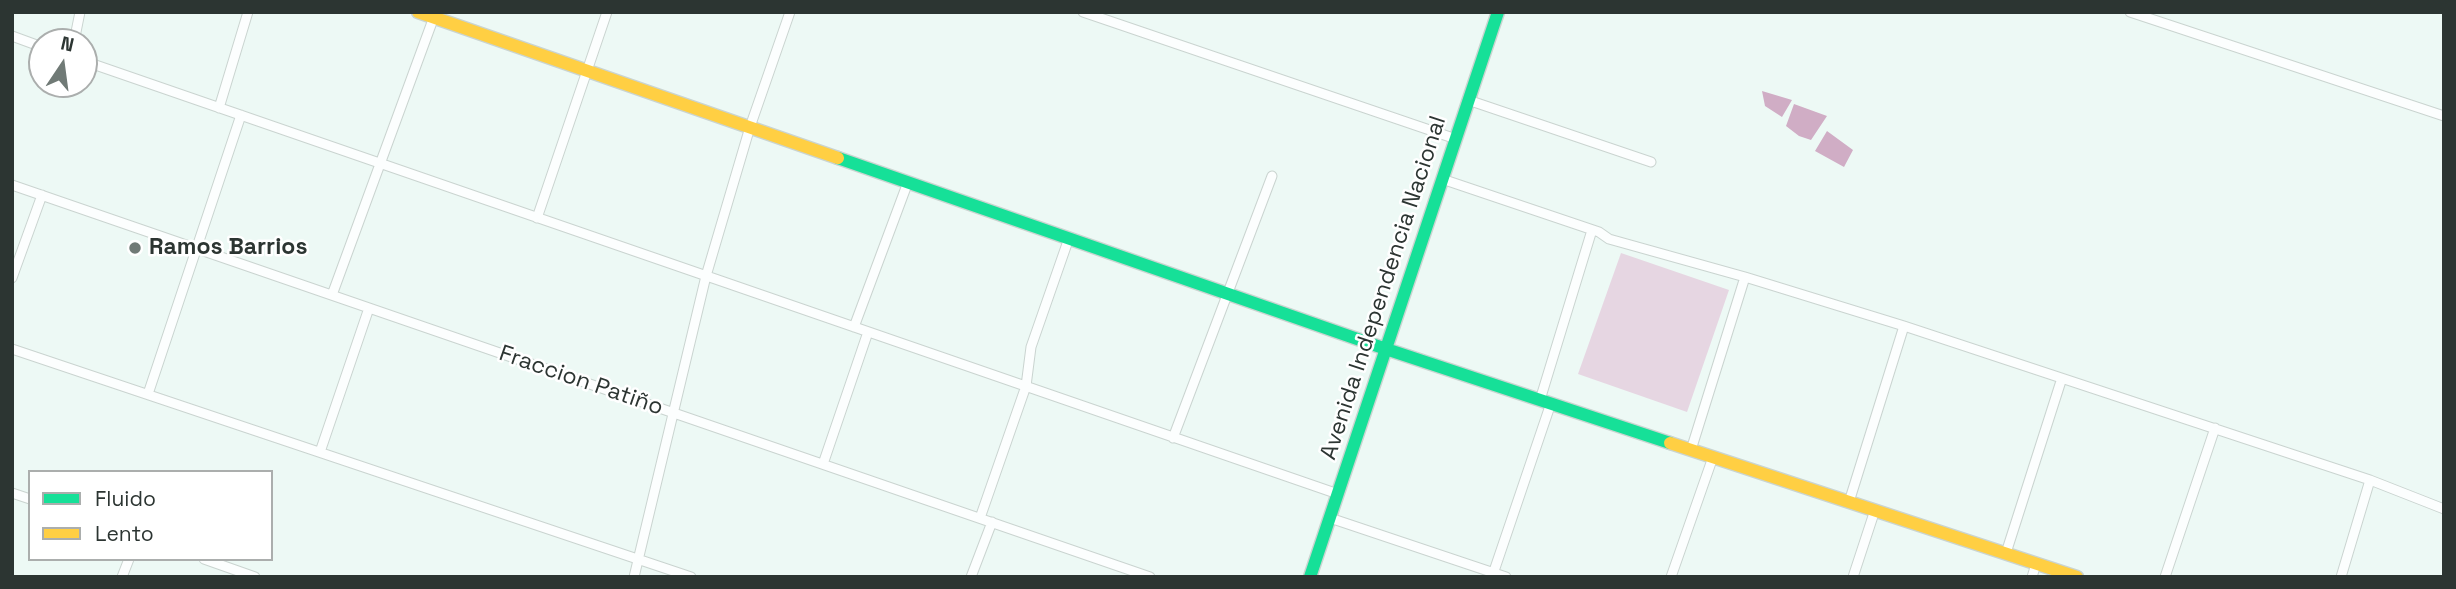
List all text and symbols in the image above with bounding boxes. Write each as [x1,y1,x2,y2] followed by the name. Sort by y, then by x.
[28,28,98,98] north arrow
[58,30,76,58] text: N
[1315,113,1453,463] street label: Avenida Independencia Nacional
[149,234,307,262] place label: Ramos Barrios
[127,240,143,256] marker: Ramos Barrios
[495,340,667,422] street label: Fraccion Patiño
[28,470,273,561] legend
[95,485,156,512] text: Fluido
[95,520,154,547] text: Lento

